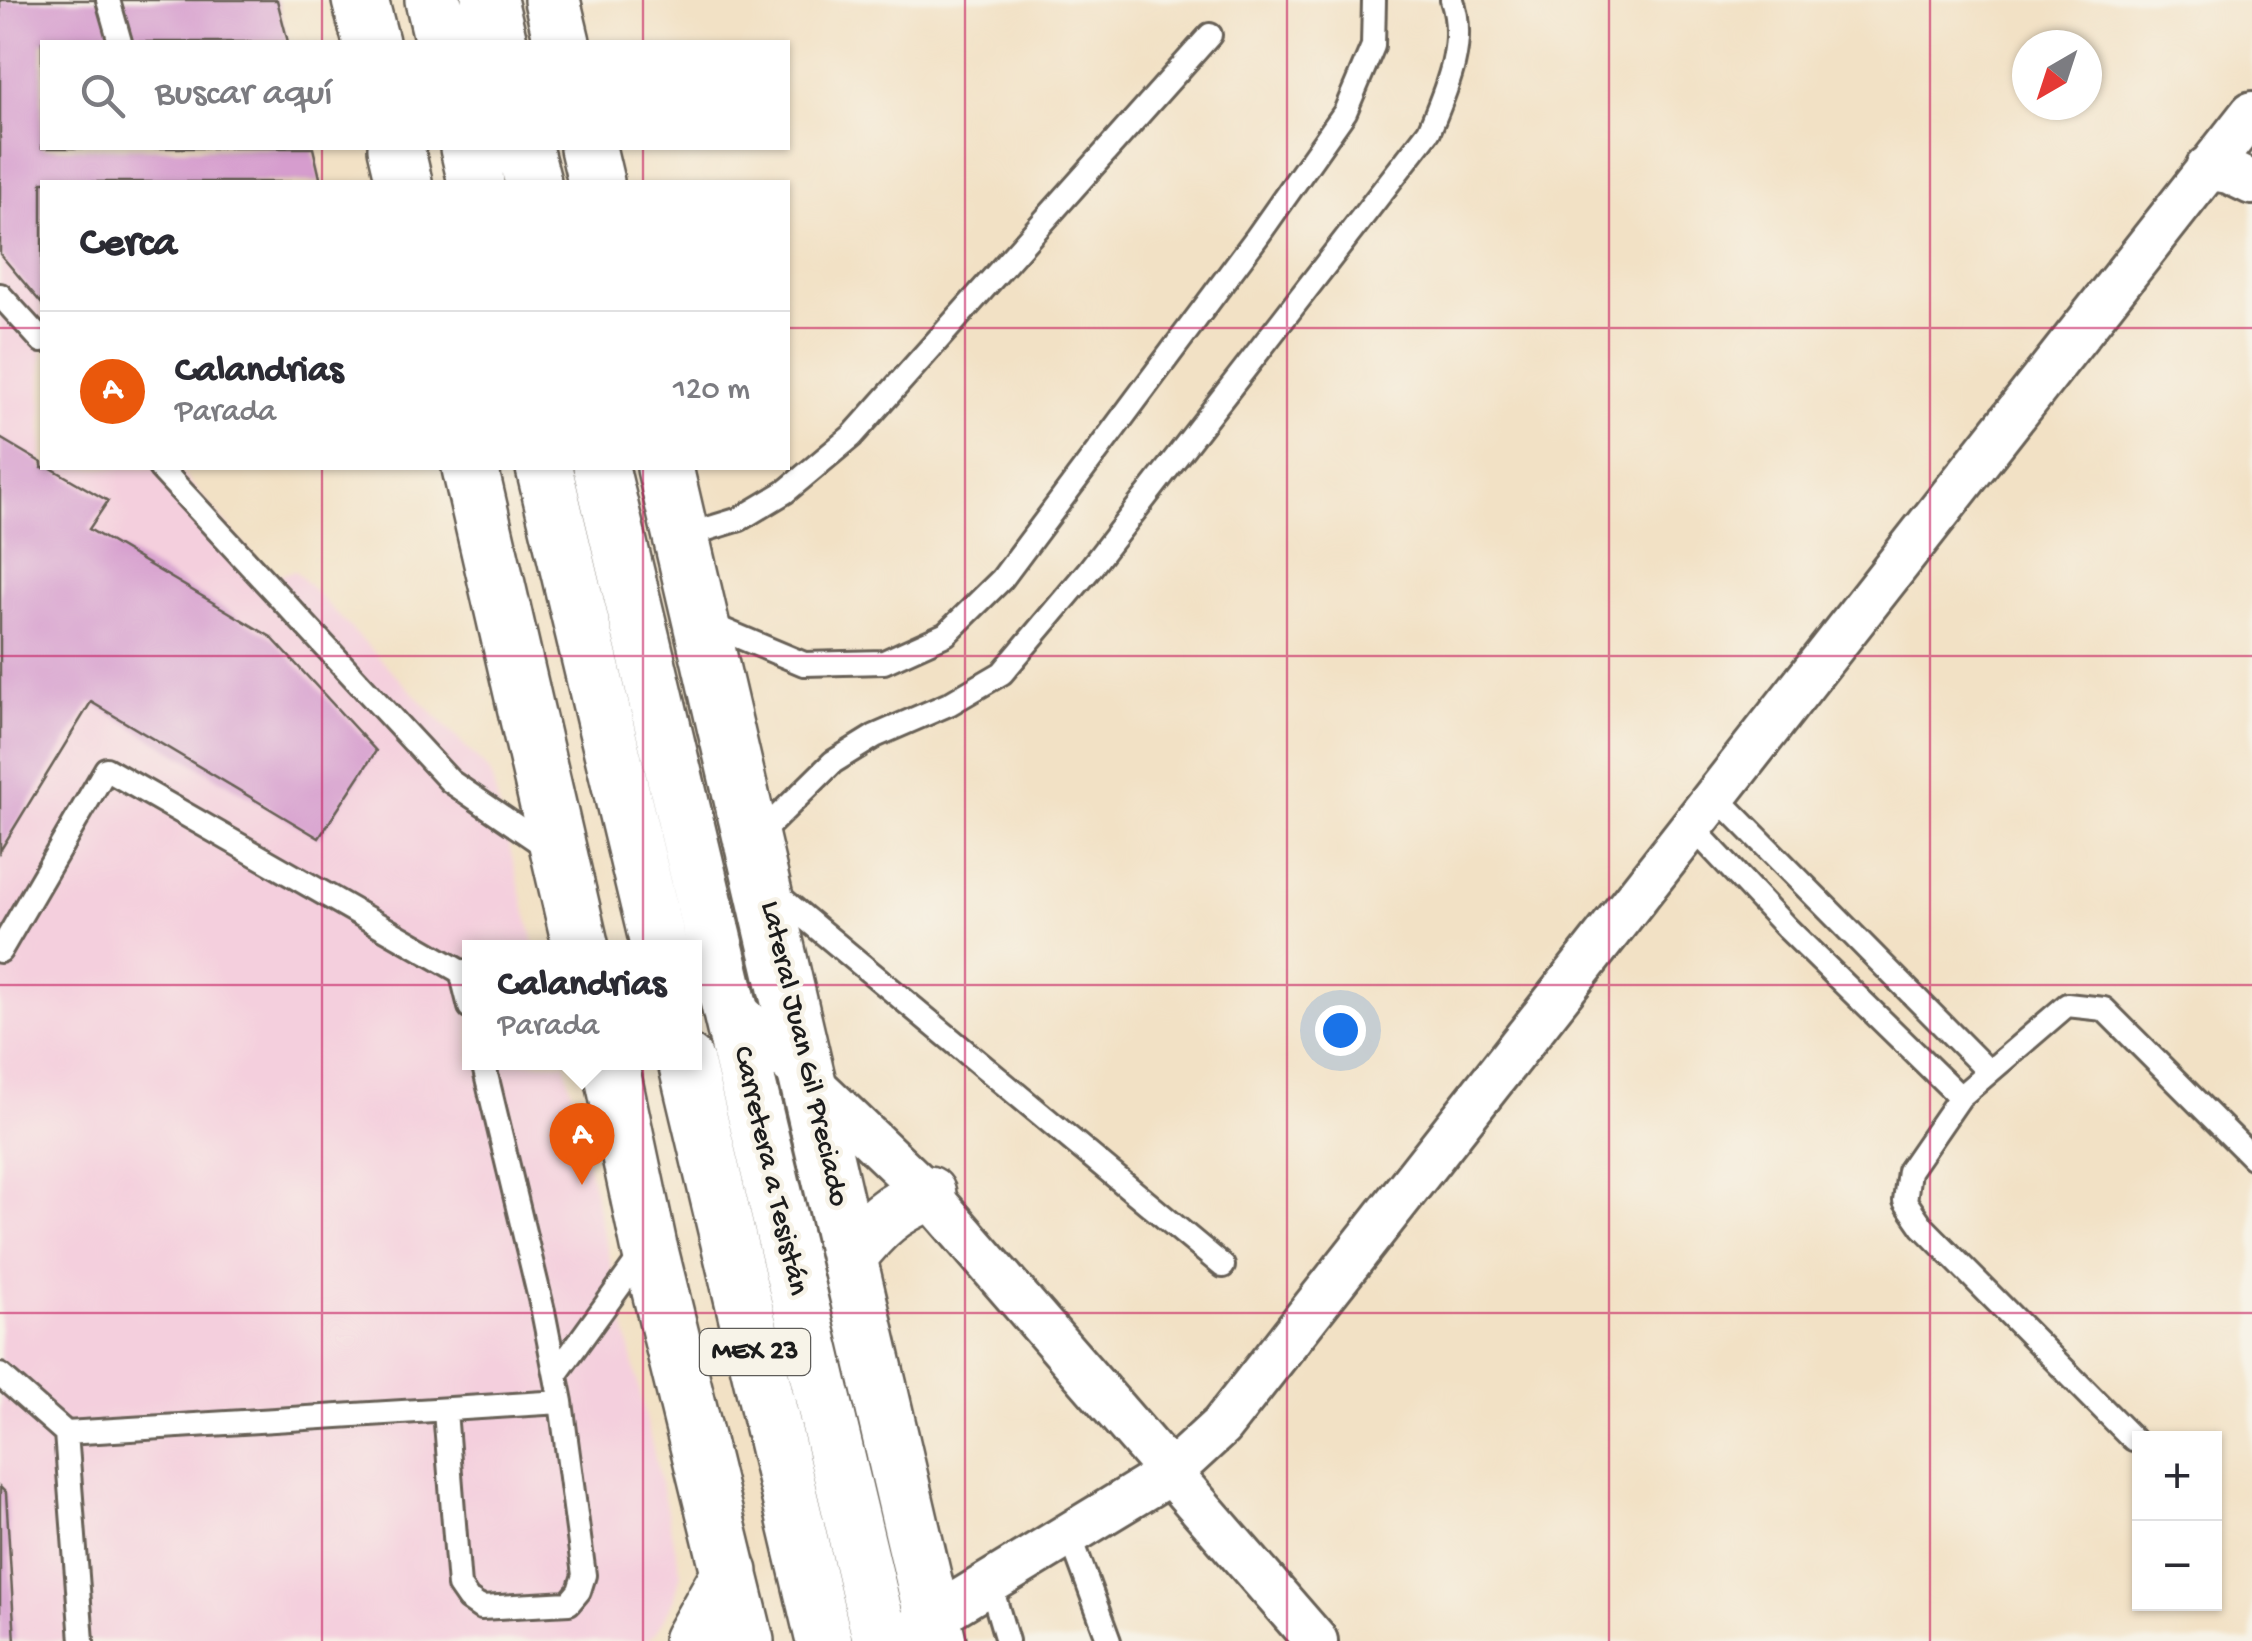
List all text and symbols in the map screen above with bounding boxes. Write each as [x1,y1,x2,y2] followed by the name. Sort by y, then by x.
[2012,30,2102,120] north arrow
[40,40,790,150] search box
[75,68,130,123] icon: search
[155,73,333,117] text: Buscar aquí
[80,221,177,270] text: Cerca
[175,350,343,394] text: Calandrias
[103,372,122,410] text: A
[673,372,750,410] text: 120 m
[175,394,276,432] text: Parada
[751,898,855,1210] street label: Lateral Juan Gil Preciado
[462,940,702,1070] popup
[498,964,666,1008] text: Calandrias
[1315,1005,1366,1056] your location
[498,1008,599,1046] text: Parada
[723,1043,815,1299] street label: Carretera a Tesistán
[550,1102,614,1185] pin: A
[700,1329,810,1375] road number: MEX 23
[2132,1431,2222,1611] map controls
[2132,1431,2222,1521] button: +
[2132,1521,2222,1611] button: −

